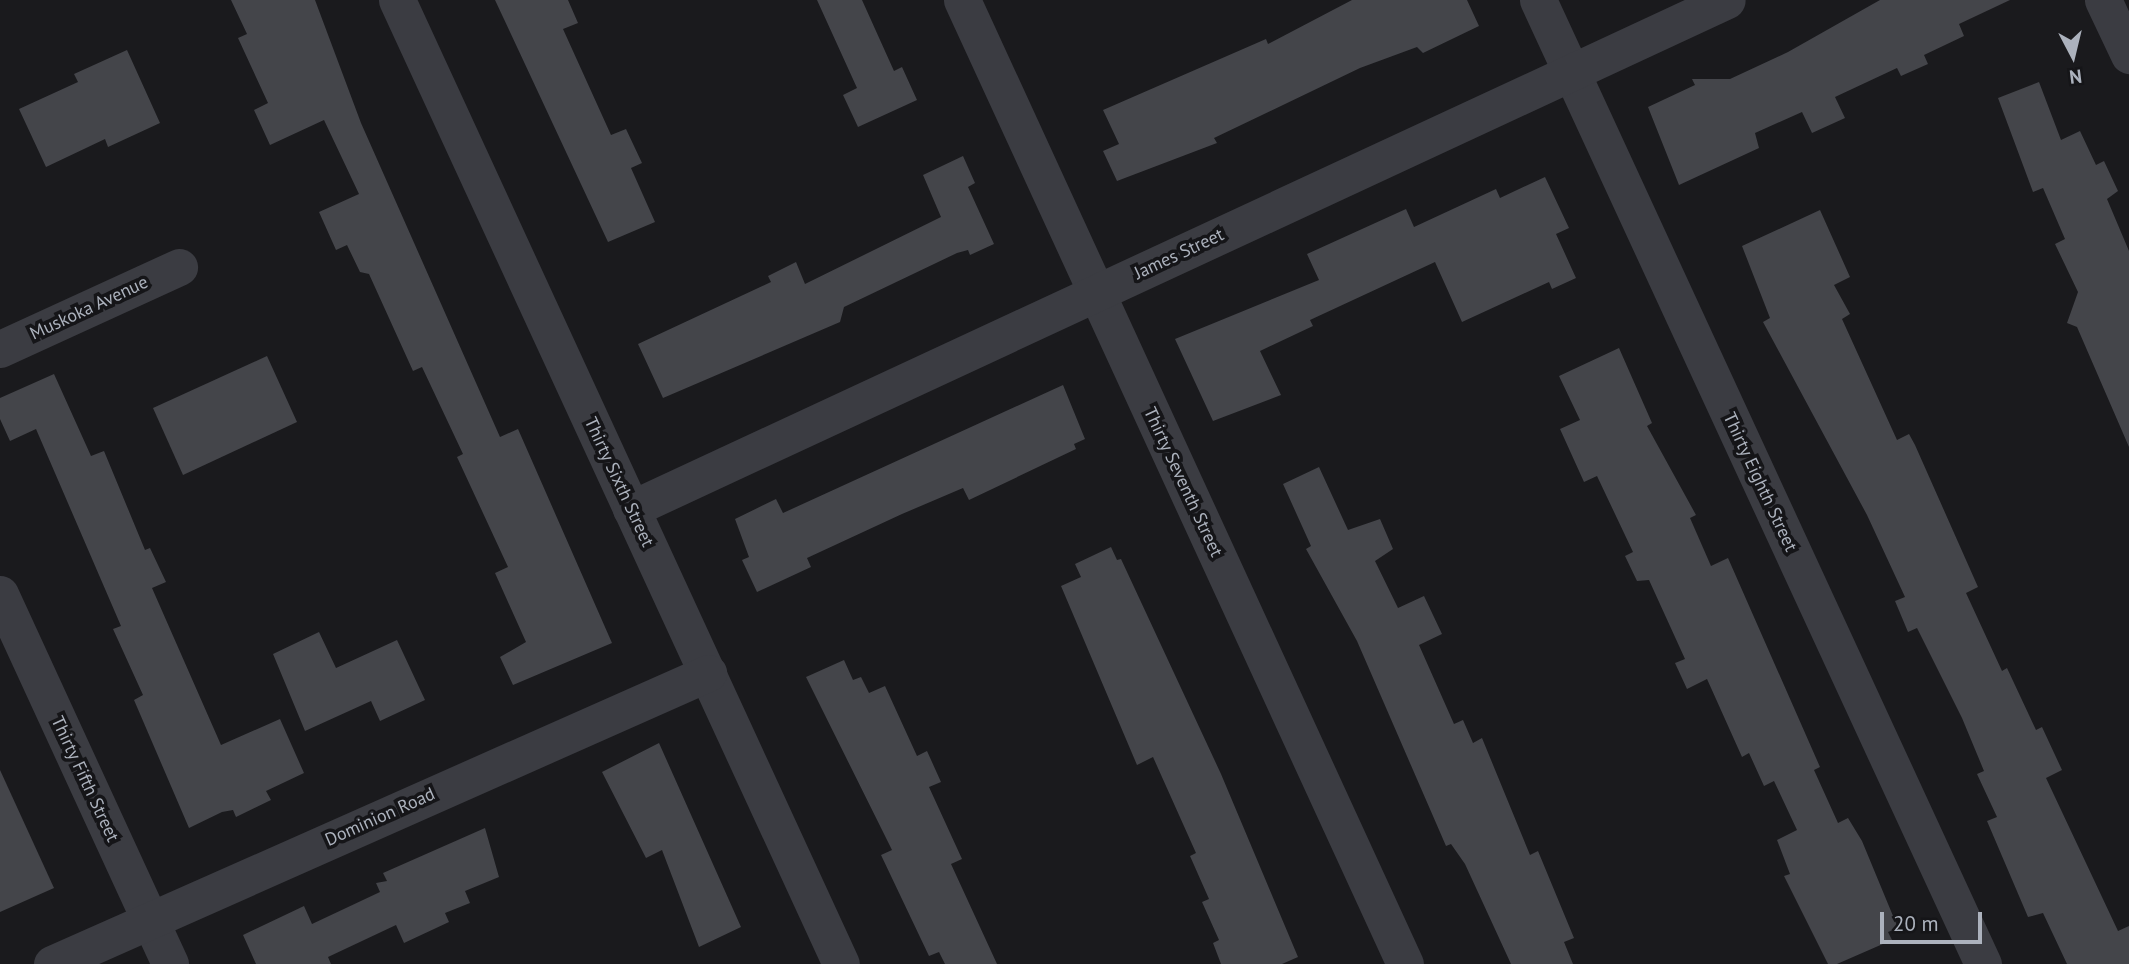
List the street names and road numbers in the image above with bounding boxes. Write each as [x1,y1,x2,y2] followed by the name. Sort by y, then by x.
[1131,224,1227,284] street label: James Street
[26,271,152,345] street label: Muskoka Avenue
[1139,404,1227,560] street label: Thirty Seventh Street
[1718,409,1802,555] street label: Thirty Eighth Street
[579,414,659,550] street label: Thirty Sixth Street
[46,712,124,846] street label: Thirty Fifth Street
[322,783,438,851] street label: Dominion Road

